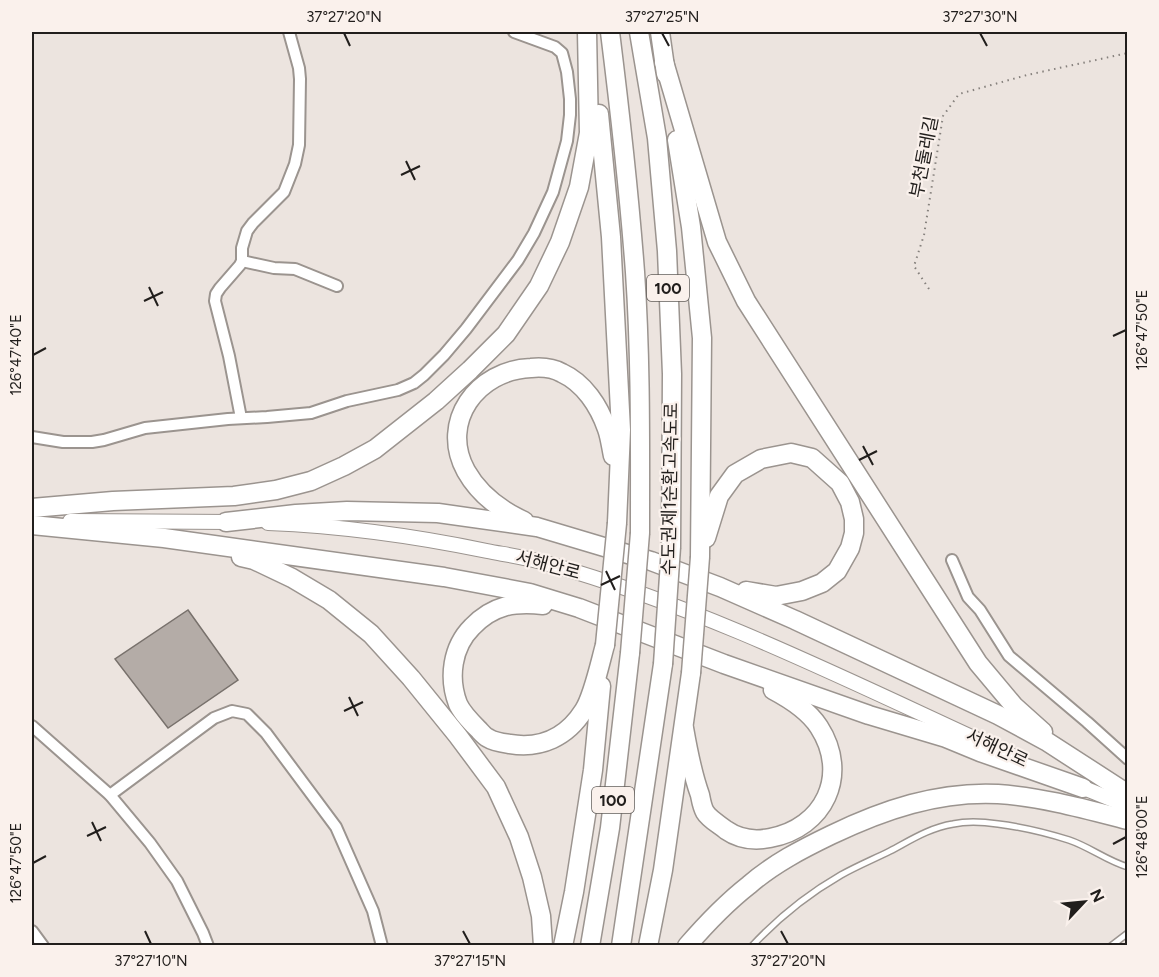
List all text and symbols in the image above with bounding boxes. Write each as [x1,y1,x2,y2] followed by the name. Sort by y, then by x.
[306,8,382,26] text: 37°27'20"N
[625,8,699,26] text: 37°27'25"N
[942,8,1018,26] text: 37°27'30"N
[905,114,943,200] street label: 부천둘레길
[647,275,689,301] road number: 100
[1133,290,1151,370] text: 126°47'50"E
[7,314,25,396] text: 126°47'40"E
[657,402,683,576] street label: 수도권제1순환고속도로
[513,546,583,584] street label: 서해안로
[962,724,1032,772] street label: 서해안로
[592,787,634,813] road number: 100
[1133,795,1151,879] text: 126°48'00"E
[7,823,25,903] text: 126°47'50"E
[1054,872,1114,932] north arrow
[1086,886,1108,905] text: N
[114,952,188,970] text: 37°27'10"N
[434,952,506,970] text: 37°27'15"N
[750,952,826,970] text: 37°27'20"N

